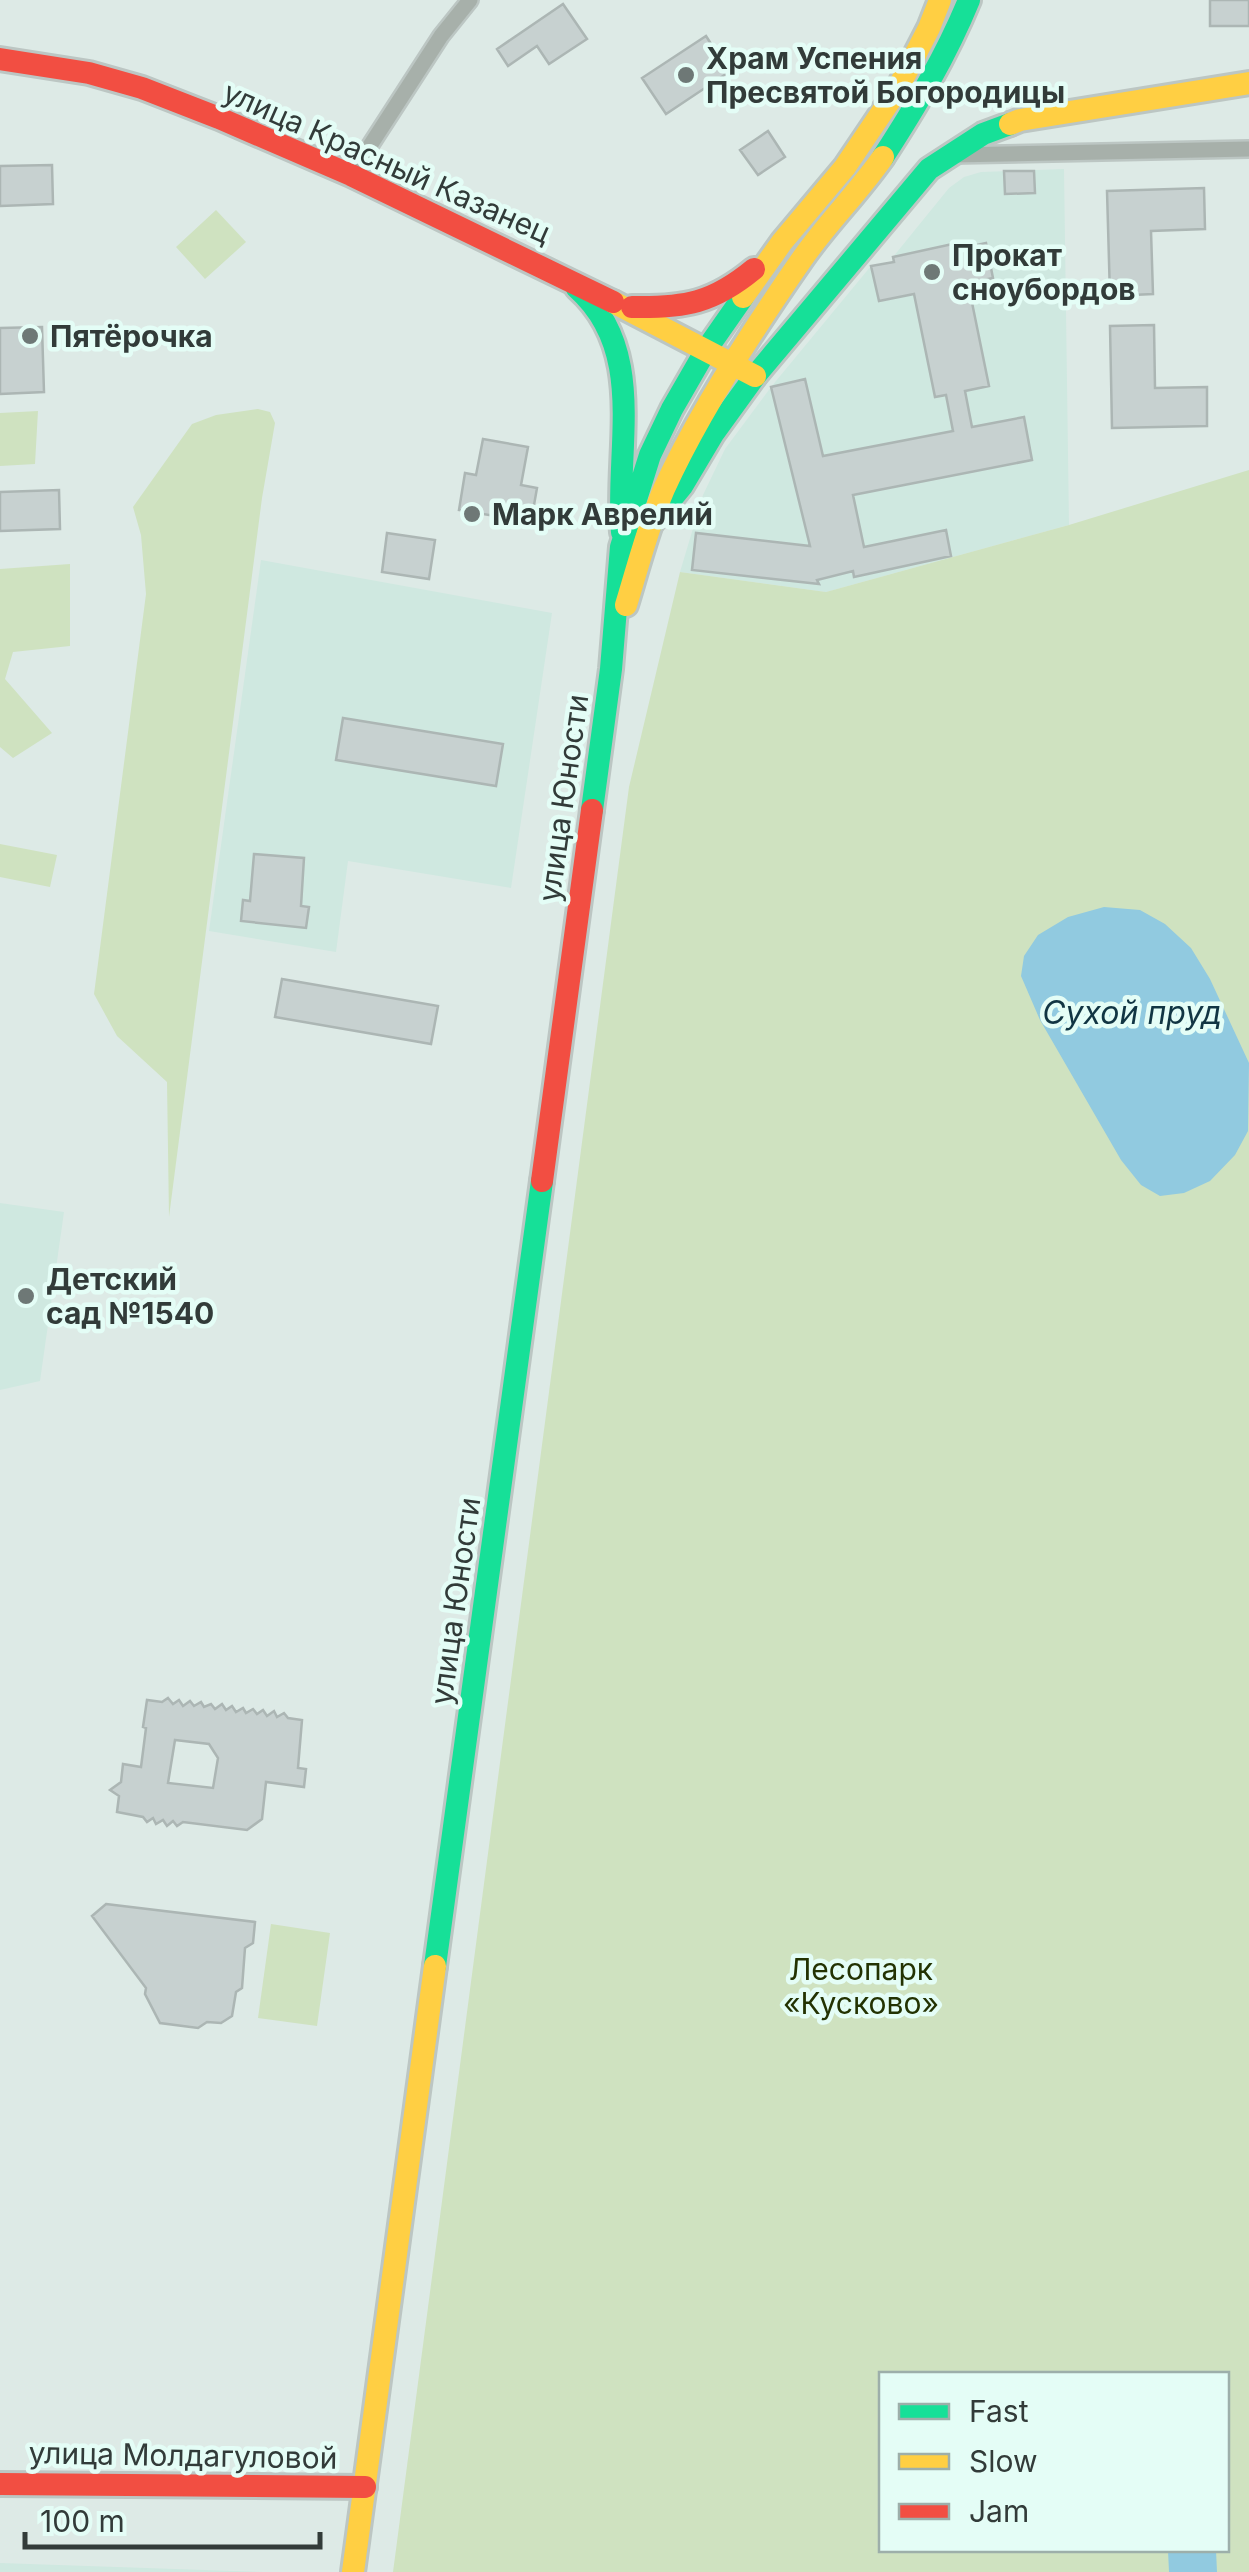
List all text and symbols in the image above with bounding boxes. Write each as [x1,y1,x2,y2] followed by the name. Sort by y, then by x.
[706,40,1065,110] place label: Храм Успения Пресвятой Богородицы
[675,64,697,86] marker: Храм Успения Пресвятой Богородицы
[218,73,556,251] street label: улица Красный Казанец
[952,237,1136,307] place label: Прокат сноубордов
[921,261,943,283] marker: Прокат сноубордов
[50,318,213,354] place label: Пятёрочка
[19,325,41,347] marker: Пятёрочка
[492,496,713,532] place label: Марк Аврелий
[461,503,483,525] marker: Марк Аврелий
[531,692,595,904] street label: улица Юности
[1042,993,1222,1032] water label: Сухой пруд
[46,1261,214,1331] place label: Детский сад №1540
[15,1285,37,1307] marker: Детский сад №1540
[423,1495,487,1707] street label: улица Юности
[783,1951,939,2021] park label: Лесопарк «Кусково»
[879,2372,1229,2552] legend
[969,2393,1029,2429] text: Fast
[28,2434,338,2476] street label: улица Молдагуловой
[969,2443,1038,2479] text: Slow
[25,2487,320,2549] scale bar
[969,2493,1029,2529] text: Jam
[40,2503,125,2539] text: 100 m

